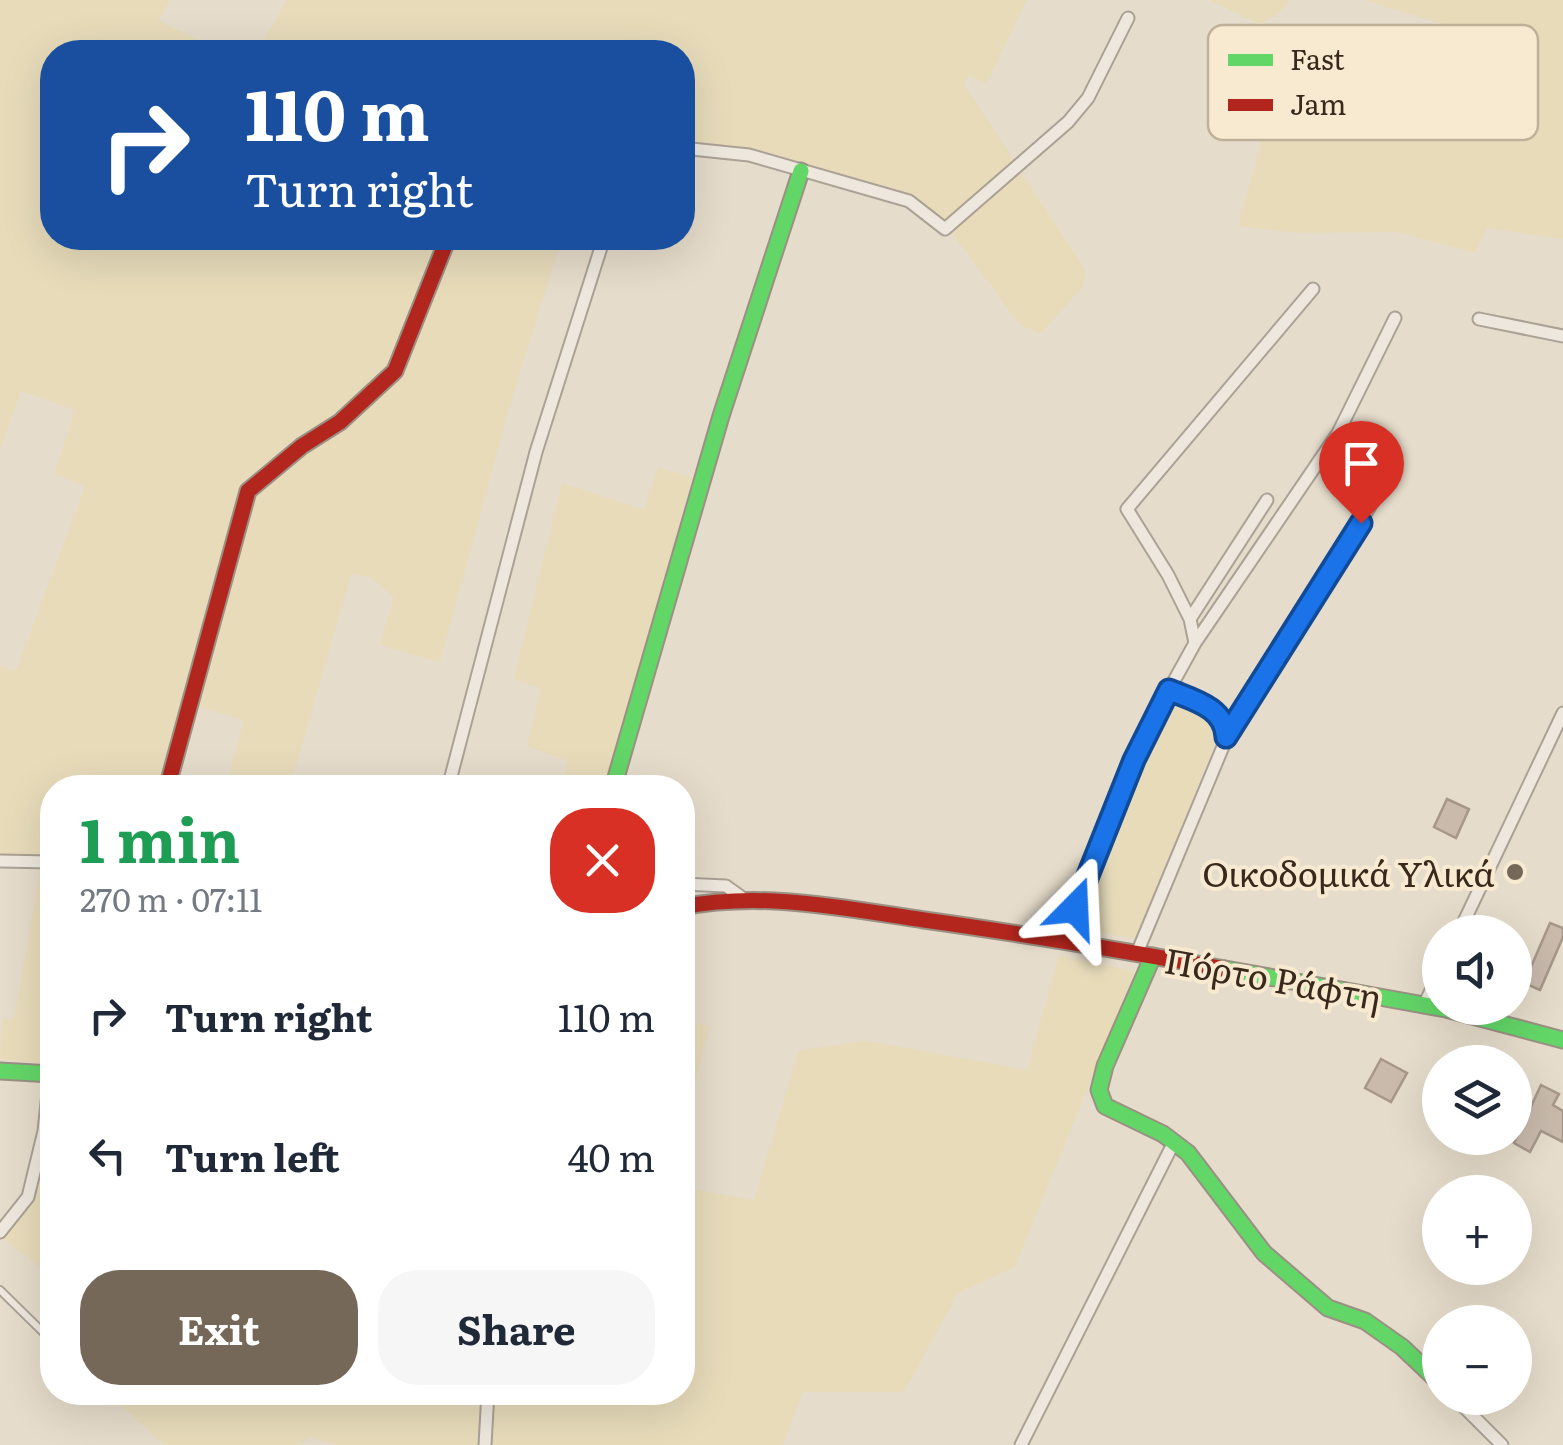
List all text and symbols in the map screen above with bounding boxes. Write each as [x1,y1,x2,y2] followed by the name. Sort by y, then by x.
[1208,25,1538,140] legend
[1290,37,1345,79] text: Fast
[245,59,430,163] text: 110 m
[80,80,210,210] icon: right
[1290,82,1346,124] text: Jam
[245,154,473,221] text: Turn right
[1319,421,1404,524] pin
[1334,436,1389,491] icon: arrive
[80,792,240,881] text: 1 min
[550,808,655,913] button: close
[1202,846,1495,898] place label: Οικοδομικά Υλικά
[1023,856,1127,960] position arrow
[1504,861,1526,883] marker: Οικοδομικά Υλικά
[80,874,262,922] text: 270 m · 07:11
[1422,915,1532,1415] map controls
[1422,915,1532,1025] button: sound
[1161,932,1385,1022] street label: Πόρτο Ράφτη
[165,987,372,1044] text: Turn right
[558,987,655,1044] text: 110 m
[80,988,135,1043] icon: right
[1422,1045,1532,1155] button: layers
[165,1127,340,1184] text: Turn left
[568,1127,655,1184] text: 40 m
[80,1128,135,1183] icon: left
[1422,1175,1532,1285] button: +
[80,1270,358,1385] button: Exit
[378,1270,655,1385] button: Share
[1422,1305,1532,1415] button: −

